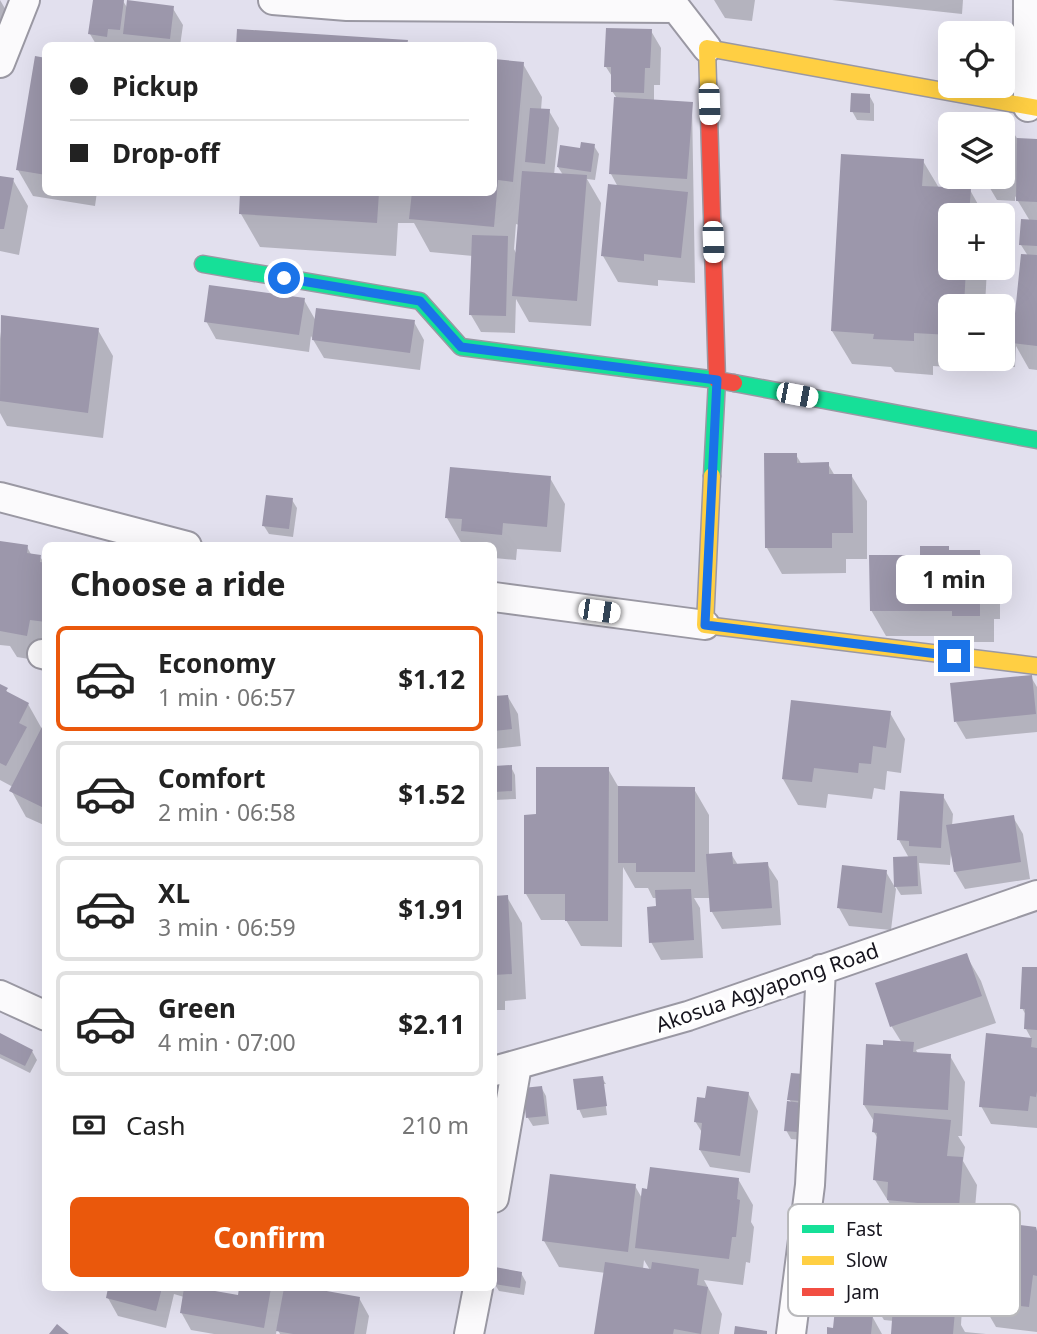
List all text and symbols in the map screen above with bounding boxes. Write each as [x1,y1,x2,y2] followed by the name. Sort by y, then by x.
[938,21,1015,371] map controls
[938,21,1015,98] button: locate
[112,68,199,104] text: Pickup
[698,83,721,125] car
[938,112,1015,189] button: layers
[112,135,219,171] text: Drop-off
[938,203,1015,280] button: +
[702,221,725,263] car
[268,262,300,294] route start
[938,294,1015,371] button: −
[775,381,820,409] car
[896,554,1012,604] callout: 1 min
[70,562,286,605] text: Choose a ride
[922,563,986,595] text: 1 min
[577,598,622,624] car
[938,640,970,672] route end
[158,645,276,681] text: Economy
[74,647,137,710] icon: car
[398,661,465,697] text: $1.12
[158,681,296,713] text: 1 min · 06:57
[158,760,266,796] text: Comfort
[74,762,137,825] icon: car
[398,776,465,812] text: $1.52
[158,796,296,828] text: 2 min · 06:58
[158,875,190,911] text: XL
[74,877,137,940] icon: car
[398,891,465,927] text: $1.91
[158,911,296,943] text: 3 min · 06:59
[652,936,882,1038] street label: Akosua Agyapong Road
[158,990,236,1026] text: Green
[74,992,137,1055] icon: car
[398,1006,465,1042] text: $2.11
[158,1026,296,1058] text: 4 min · 07:00
[70,1106,108,1144] icon: cash
[126,1107,186,1143] text: Cash
[402,1109,469,1141] text: 210 m
[70,1197,469,1277] button: Confirm
[788,1204,1020,1316] legend
[846,1216,883,1242] text: Fast
[846,1247,887,1273] text: Slow
[844,1279,880,1305] text: Jam

